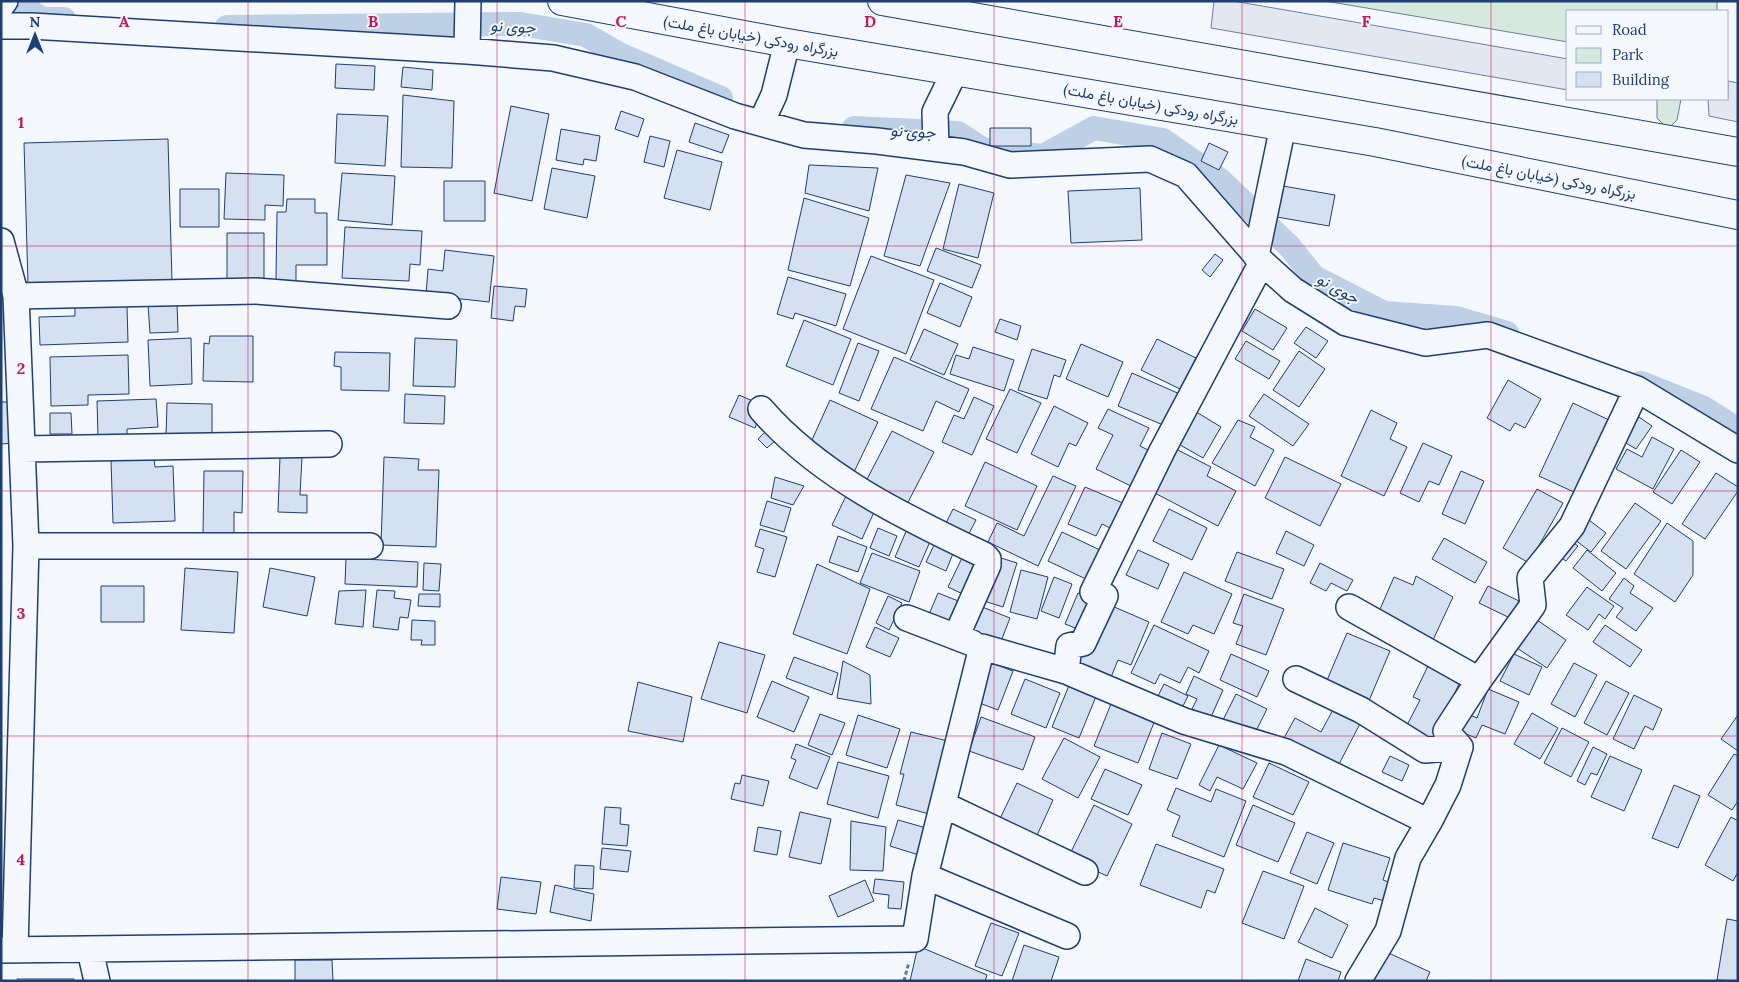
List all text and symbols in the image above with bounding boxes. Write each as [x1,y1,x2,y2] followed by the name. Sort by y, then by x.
[10,10,60,60] north arrow
[1566,10,1729,100] legend
[119,11,130,31] text: A
[368,11,379,31] text: B
[615,11,627,31] text: C
[662,11,840,63] street label: بزرگراه رودکی (خیابان باغ ملت)
[864,11,876,31] text: D
[1113,11,1123,31] text: E
[1361,11,1371,31] text: F
[30,13,41,31] text: N
[490,15,537,38] water label: جوی نو
[1612,20,1647,39] text: Road
[1612,45,1643,64] text: Park
[1612,70,1670,89] text: Building
[1062,79,1240,131] street label: بزرگراه رودکی (خیابان باغ ملت)
[18,112,24,132] text: 1
[890,120,937,143] water label: جوی نو
[1460,151,1638,205] street label: بزرگراه رودکی (خیابان باغ ملت)
[1313,268,1364,309] water label: جوی نو
[17,358,25,378] text: 2
[17,603,26,623] text: 3
[17,849,26,869] text: 4

